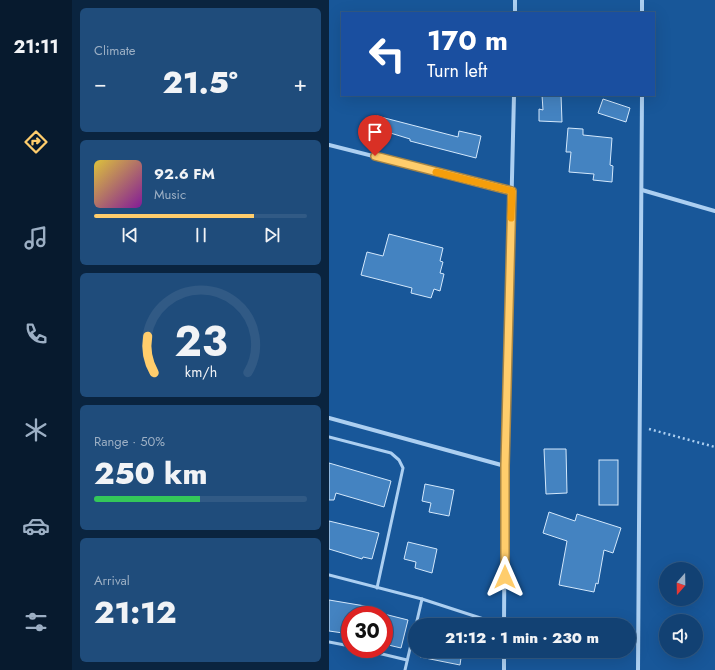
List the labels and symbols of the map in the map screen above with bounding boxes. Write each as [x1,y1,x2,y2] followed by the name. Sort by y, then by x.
[358,115,392,156] pin
[484,556,526,598] position arrow
[659,562,703,606] north arrow
[341,606,393,658] speed limit sign: 30

